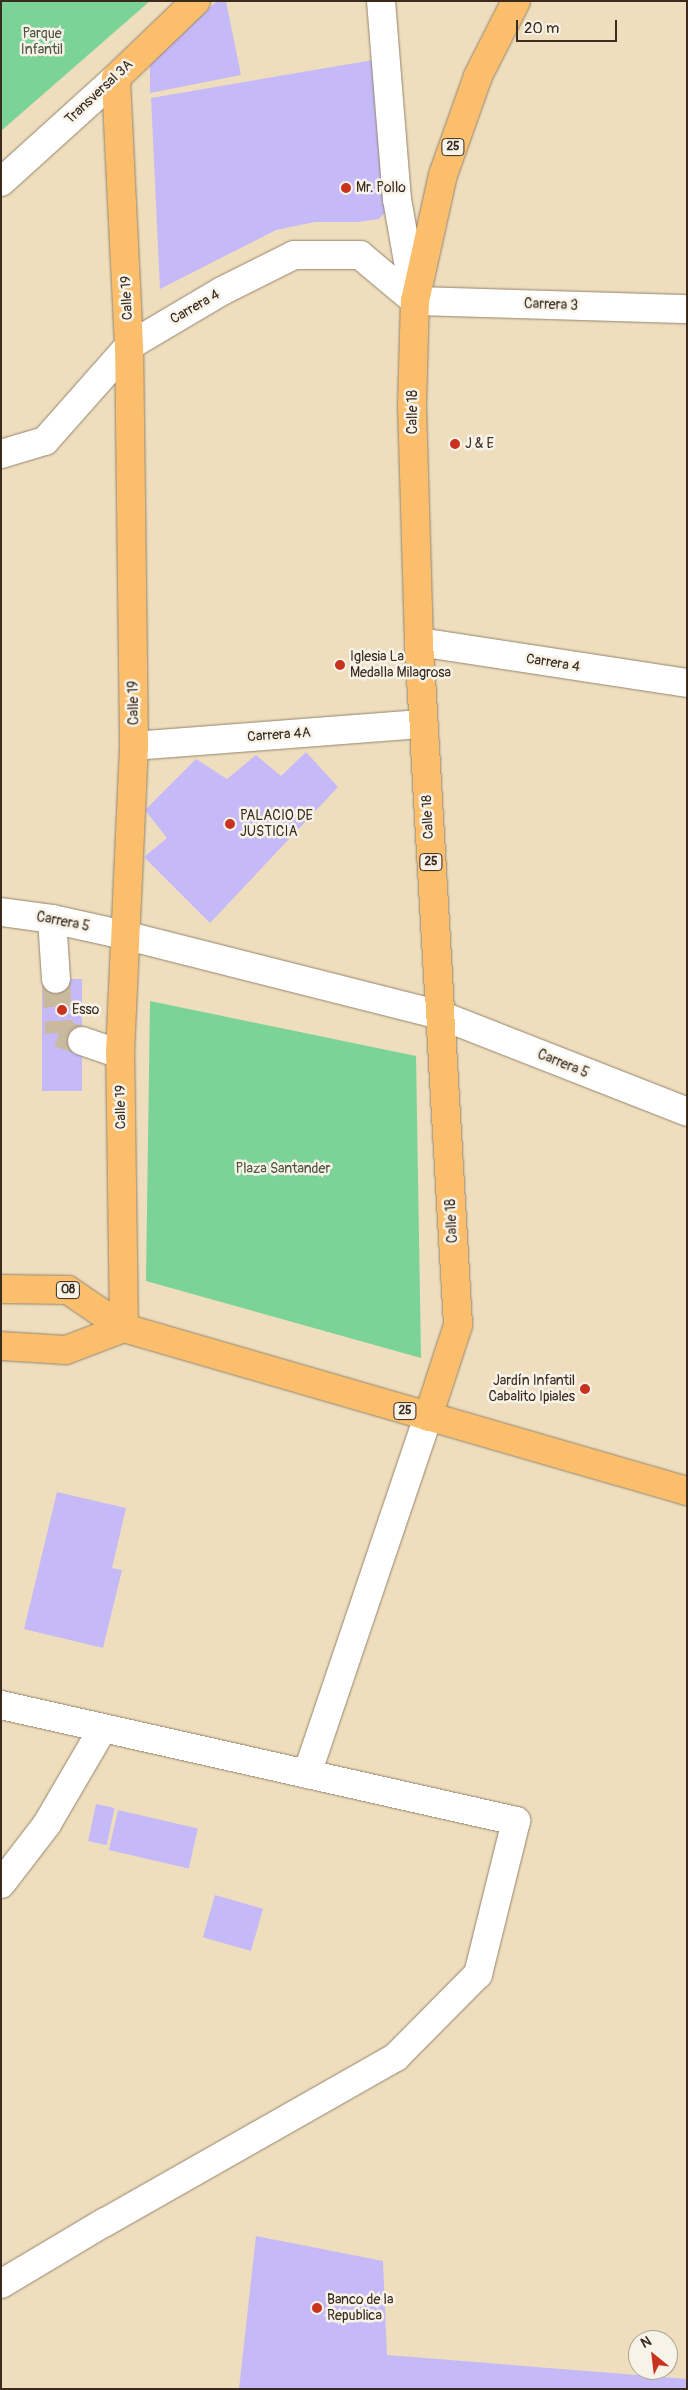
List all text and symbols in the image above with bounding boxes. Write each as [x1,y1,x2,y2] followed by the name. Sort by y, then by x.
[518,10,619,42] scale bar
[524,19,559,38] text: 20 m
[21,26,63,58] park label: Parque Infantil
[62,56,136,128] street label: Transversal 3A
[440,138,466,156] road number: 25
[356,180,406,196] place label: Mr. Pollo
[340,182,352,194] marker: Mr. Pollo
[117,275,137,321] street label: Calle 19
[167,286,223,328] street label: Carrera 4
[524,296,578,314] street label: Carrera 3
[405,390,421,434] street label: Calle 18
[465,436,494,452] place label: J & E
[449,438,461,450] marker: J & E
[350,649,451,682] place label: Iglesia La Medalla Milagrosa
[525,650,581,676] street label: Carrera 4
[334,659,346,671] marker: Iglesia La Medalla Milagrosa
[125,681,143,725] street label: Calle 19
[247,724,311,746] street label: Carrera 4A
[418,794,438,840] street label: Calle 18
[240,808,313,840] place label: PALACIO DE JUSTICIA
[224,818,236,830] marker: PALACIO DE JUSTICIA
[418,852,444,872] road number: 25
[35,909,91,935] street label: Carrera 5
[72,1002,99,1018] place label: Esso
[56,1004,68,1016] marker: Esso
[535,1046,591,1082] street label: Carrera 5
[112,1085,130,1129] street label: Calle 19
[235,1161,331,1177] park label: Plaza Santander
[442,1198,462,1244] street label: Calle 18
[56,1280,80,1300] road number: 08
[488,1373,575,1405] place label: Jardín Infantil Cabalito Ipiales
[579,1383,591,1395] marker: Jardín Infantil Cabalito Ipiales
[392,1402,418,1420] road number: 25
[327,2292,393,2324] place label: Banco de la Republica
[311,2302,323,2314] marker: Banco de la Republica
[628,2330,678,2380] north arrow
[638,2333,654,2352] text: N

